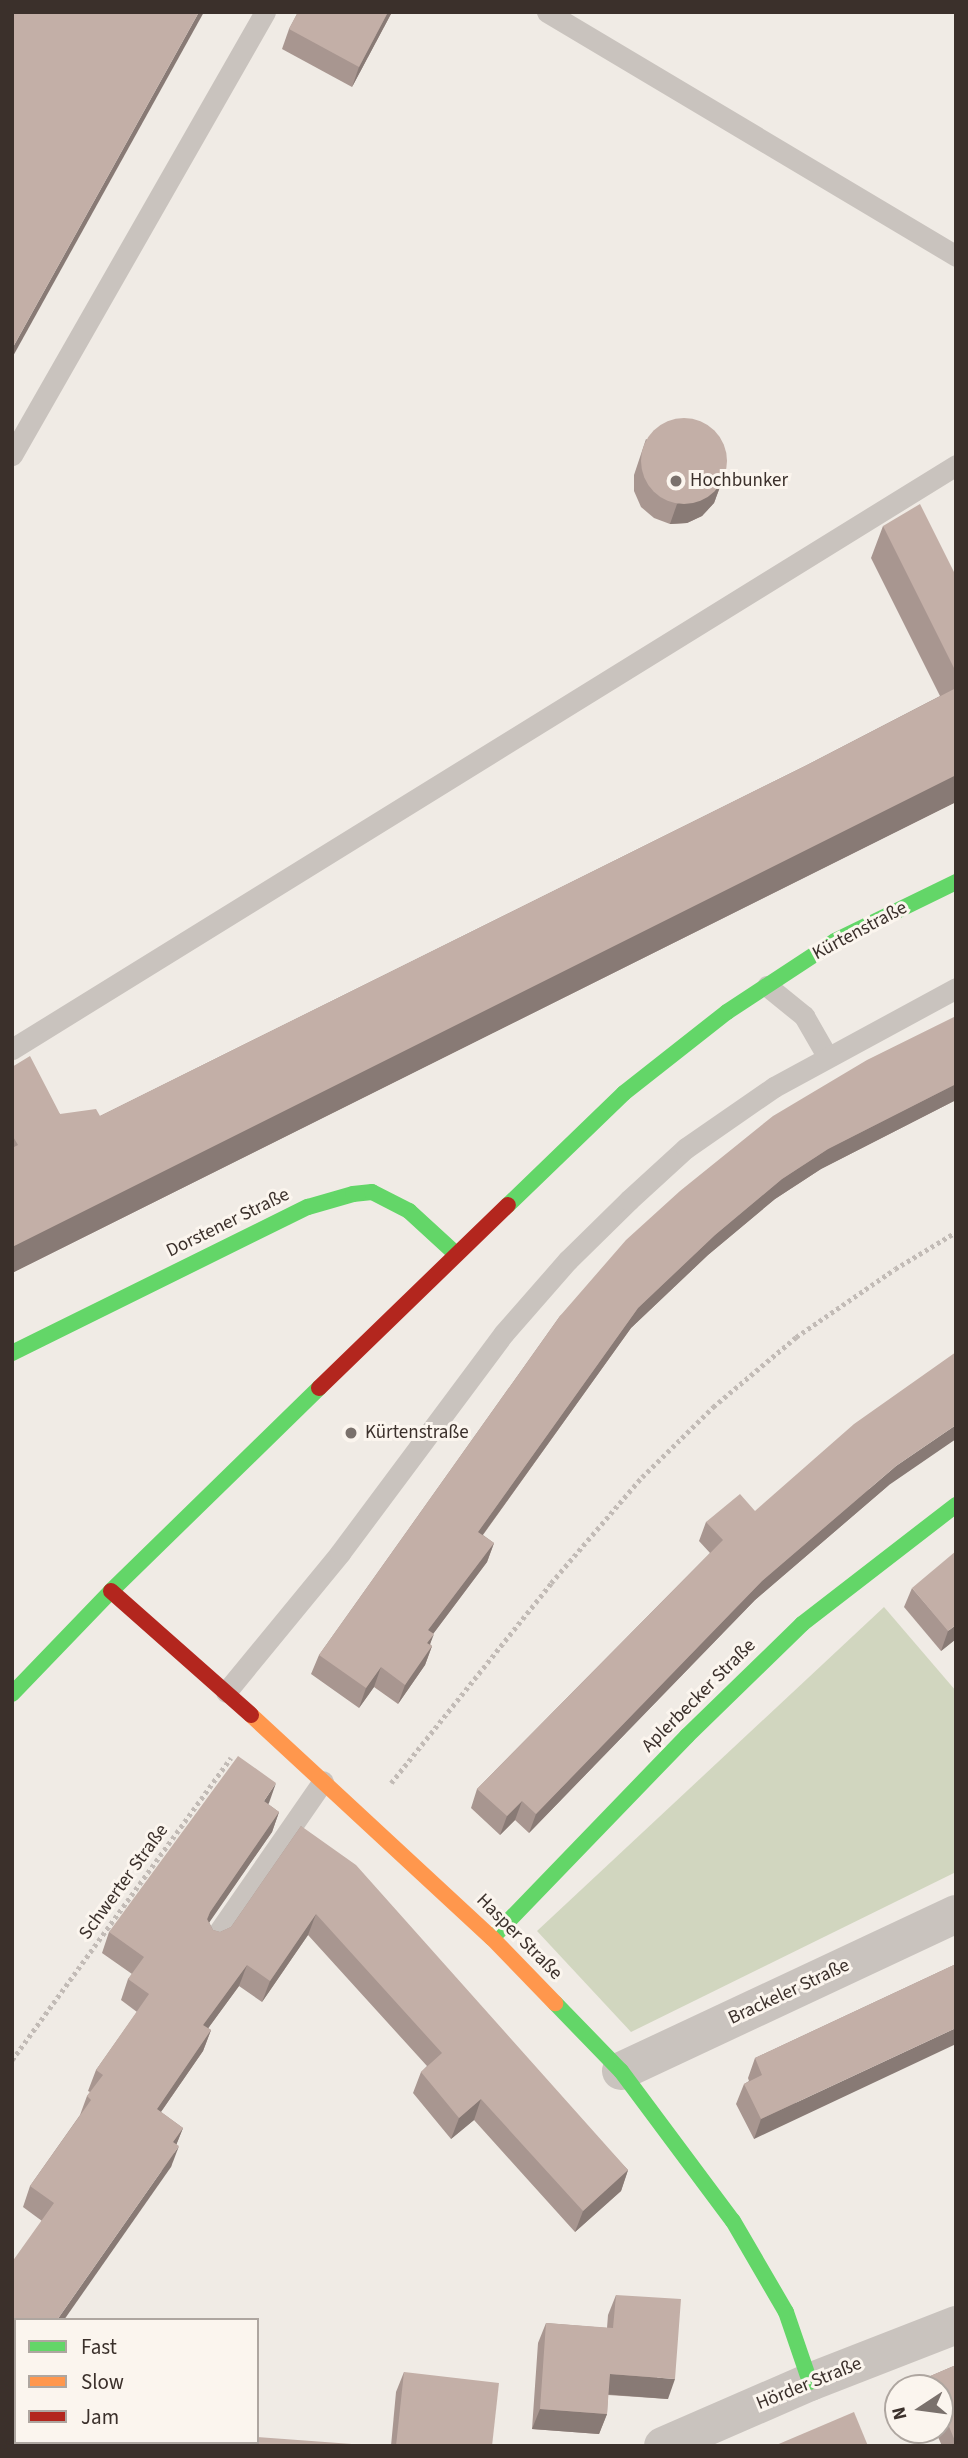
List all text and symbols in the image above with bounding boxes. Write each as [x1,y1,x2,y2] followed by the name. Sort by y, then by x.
[690,470,788,492] place label: Hochbunker
[668,473,684,489] marker: Hochbunker
[809,897,911,965] street label: Kürtenstraße
[163,1183,293,1263] street label: Dorstener Straße
[365,1422,469,1444] place label: Kürtenstraße
[343,1425,359,1441] marker: Kürtenstraße
[637,1634,761,1758] street label: Aplerbecker Straße
[75,1820,173,1944] street label: Schwerter Straße
[471,1889,567,1985] street label: Hasper Straße
[725,1954,853,2030] street label: Brackeler Straße
[14,2318,259,2444] legend
[81,2332,117,2362] text: Fast
[753,2353,865,2415] street label: Hörder Straße
[81,2367,124,2397] text: Slow
[884,2374,954,2444] north arrow
[81,2402,119,2432] text: Jam
[885,2404,915,2423] text: N

